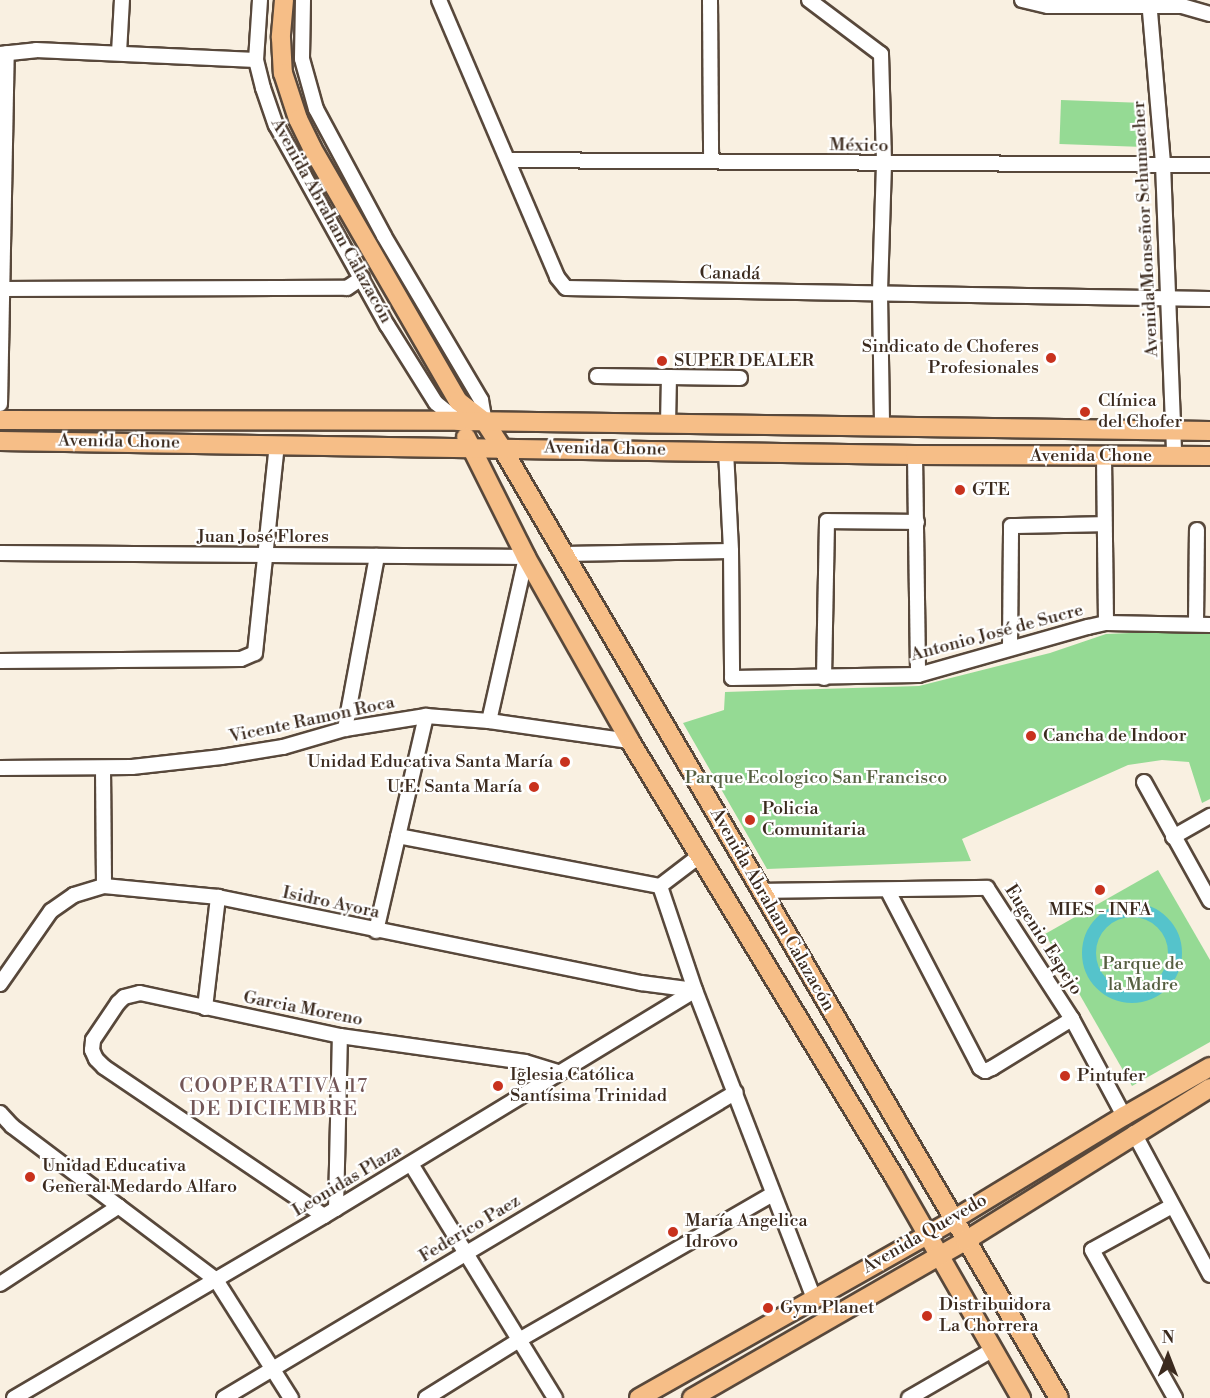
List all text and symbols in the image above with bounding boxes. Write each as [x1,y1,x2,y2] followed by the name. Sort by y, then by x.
[1128,100,1164,358] street label: Avenida Monseñor Schumacher
[266,115,396,327] street label: Avenida Abraham Calazacón
[829,135,889,157] street label: México
[699,263,761,285] street label: Canadá
[862,337,1039,380] place label: Sindicato de Choferes Profesionales
[674,350,814,372] place label: SUPER DEALER
[1044,351,1058,365] marker: Sindicato de Choferes Profesionales
[655,354,669,368] marker: SUPER DEALER
[1098,391,1182,434] place label: Clínica del Chofer
[1076,403,1094,421] marker: Clínica del Chofer
[58,430,180,454] street label: Avenida Chone
[544,437,666,461] street label: Avenida Chone
[1030,445,1152,467] street label: Avenida Chone
[972,479,1010,501] place label: GTE
[953,483,967,497] marker: GTE
[197,526,329,548] street label: Juan José Flores
[908,600,1086,666] street label: Antonio José de Sucre
[227,692,397,748] street label: Vicente Ramon Roca
[1043,725,1186,747] place label: Cancha de Indoor
[1024,729,1038,743] marker: Cancha de Indoor
[307,751,553,773] place label: Unidad Educativa Santa María
[558,755,572,769] marker: Unidad Educativa Santa María
[685,767,947,789] park label: Parque Ecologico San Francisco
[387,776,522,798] place label: U.E. Santa María
[527,780,541,794] marker: U.E. Santa María
[762,799,866,842] place label: Policia Comunitaria
[705,805,839,1015] street label: Avenida Abraham Calazacón
[743,813,757,827] marker: Policia Comunitaria
[999,881,1087,999] street label: Eugenio Espejo
[280,882,382,924] street label: Isidro Ayora
[1093,883,1107,897] marker: MIES - INFA
[1048,899,1152,921] place label: MIES - INFA
[1102,954,1184,996] park label: Parque de la Madre
[241,987,365,1031] street label: Garcia Moreno
[510,1065,667,1108] place label: Iglesia Católica Santísima Trinidad
[1077,1065,1146,1087] place label: Pintufer
[1058,1069,1072,1083] marker: Pintufer
[179,1074,369,1121] district label: COOPERATIVA 17 DE DICIEMBRE
[491,1079,505,1093] marker: Iglesia Católica Santísima Trinidad
[289,1140,405,1222] street label: Leonidas Plaza
[42,1156,237,1198] place label: Unidad Educativa General Medardo Alfaro
[23,1170,37,1184] marker: Unidad Educativa General Medardo Alfaro
[415,1190,525,1268] street label: Federico Paez
[859,1190,991,1278] street label: Avenida Quevedo
[685,1211,808,1254] place label: María Angelica Idrovo
[666,1225,680,1239] marker: María Angelica Idrovo
[939,1295,1051,1338] place label: Distribuidora La Chorrera
[780,1297,874,1319] place label: Gym Planet
[761,1301,775,1315] marker: Gym Planet
[920,1309,934,1323] marker: Distribuidora La Chorrera
[1138,1326,1198,1386] north arrow
[1162,1328,1174,1348] text: N

